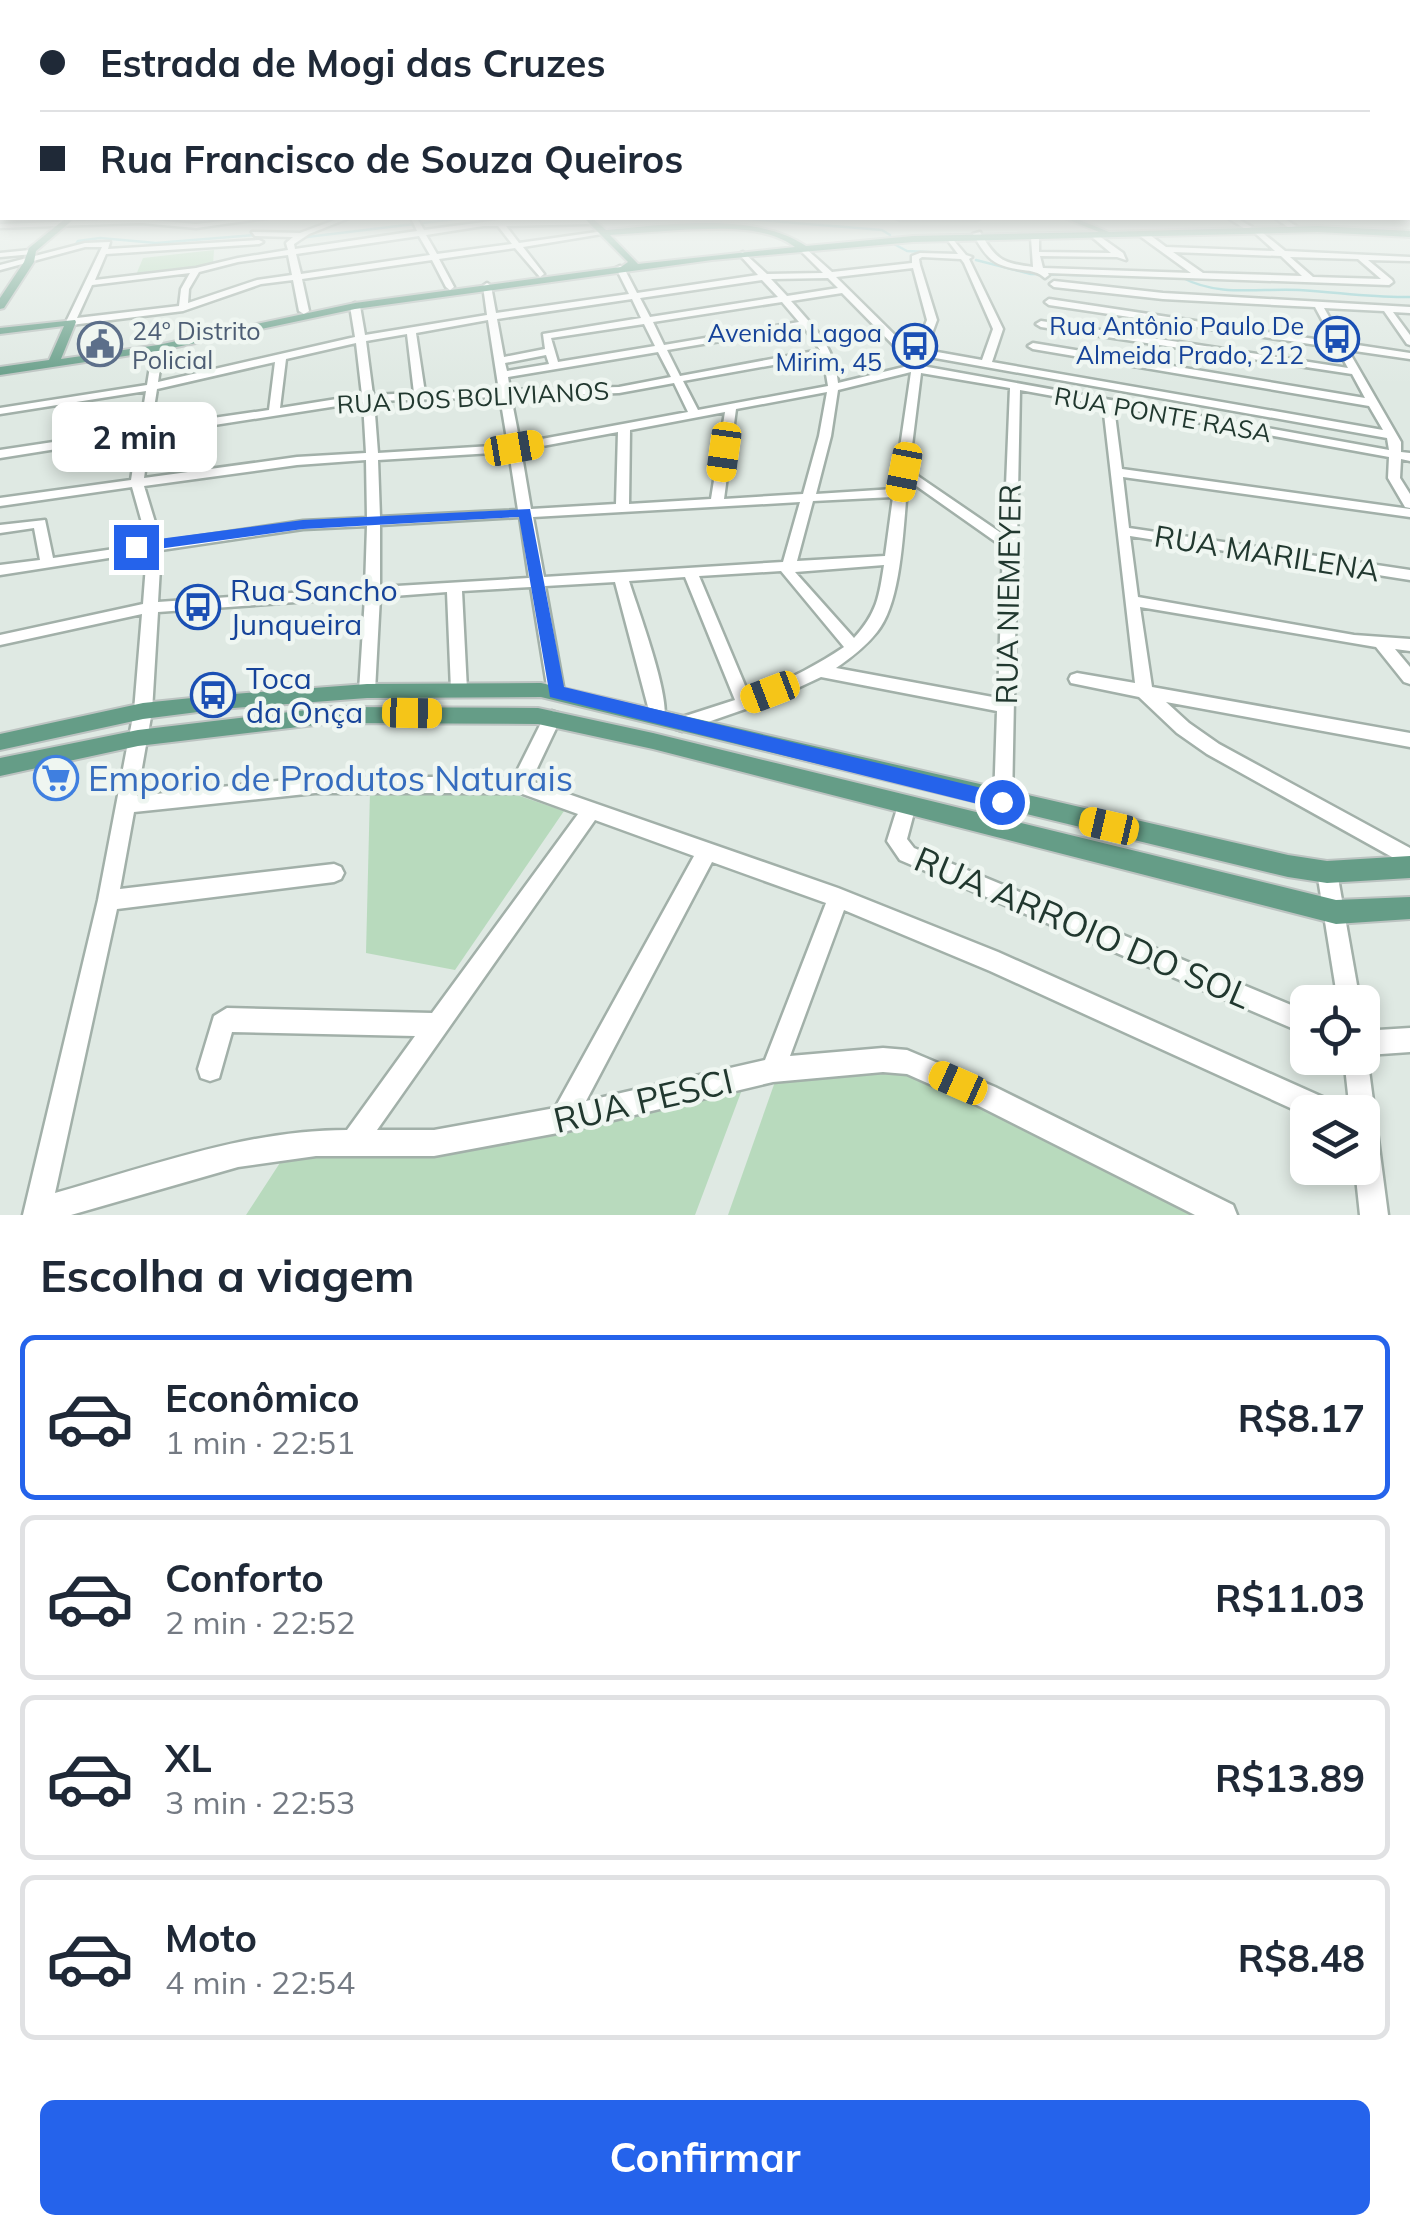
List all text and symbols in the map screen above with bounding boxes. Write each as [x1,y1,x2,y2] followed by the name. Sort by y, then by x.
[100,39,605,87] text: Estrada de Mogi das Cruzes
[100,135,683,183] text: Rua Francisco de Souza Queiros
[1049,310,1304,370] place label: Rua Antônio Paulo De Almeida Prado, 212
[132,315,261,375] place label: 24º Distrito Policial
[1314,316,1360,362] bus stop icon: Rua Antônio Paulo De Almeida Prado, 212
[707,317,882,377] place label: Avenida Lagoa Mirim, 45
[77,321,123,367] public building icon: 24º Distrito Policial
[892,323,938,369] bus stop icon: Avenida Lagoa Mirim, 45
[336,374,610,420] street label: RUA DOS BOLIVIANOS
[1052,380,1274,448] street label: RUA PONTE RASA
[54,402,218,472] callout: 2 min
[92,417,177,457] text: 2 min
[705,420,743,484] car
[482,428,546,468] car
[884,440,924,504] car
[987,483,1029,705] street label: RUA NIEMEYER
[1152,516,1382,590] street label: RUA MARILENA
[114,525,159,570] route end
[230,571,398,643] place label: Rua Sancho Junqueira
[175,584,221,630] bus stop icon: Rua Sancho Junqueira
[246,659,363,731] place label: Toca da Onça
[737,667,803,717] car
[190,672,236,718] bus stop icon: Toca da Onça
[382,697,442,729] car
[33,755,79,801] supermarket icon: Emporio de Produtos Naturais
[88,756,573,800] place label: Emporio de Produtos Naturais
[980,780,1025,825] route start
[1076,805,1142,847] car
[908,836,1258,1018] street label: RUA ARROIO DO SOL
[1290,985,1380,1185] map controls
[1290,985,1380,1075] button: locate
[924,1057,992,1109] car
[549,1058,737,1142] street label: RUA PESCI
[1290,1095,1380,1185] button: layers
[40,1247,415,1303] text: Escolha a viagem
[45,1373,135,1463] icon: car
[165,1374,360,1422] text: Econômico
[1238,1394,1365,1442] text: R$8.17
[165,1422,355,1462] text: 1 min · 22:51
[45,1553,135,1643] icon: car
[165,1554,324,1602] text: Conforto
[1215,1574,1365,1622] text: R$11.03
[165,1602,355,1642] text: 2 min · 22:52
[45,1733,135,1823] icon: car
[165,1734,212,1782] text: XL
[1215,1754,1365,1802] text: R$13.89
[165,1782,355,1822] text: 3 min · 22:53
[45,1913,135,2003] icon: car
[165,1914,257,1962] text: Moto
[1238,1934,1365,1982] text: R$8.48
[165,1962,355,2002] text: 4 min · 22:54
[40,2100,1370,2215] button: Confirmar

